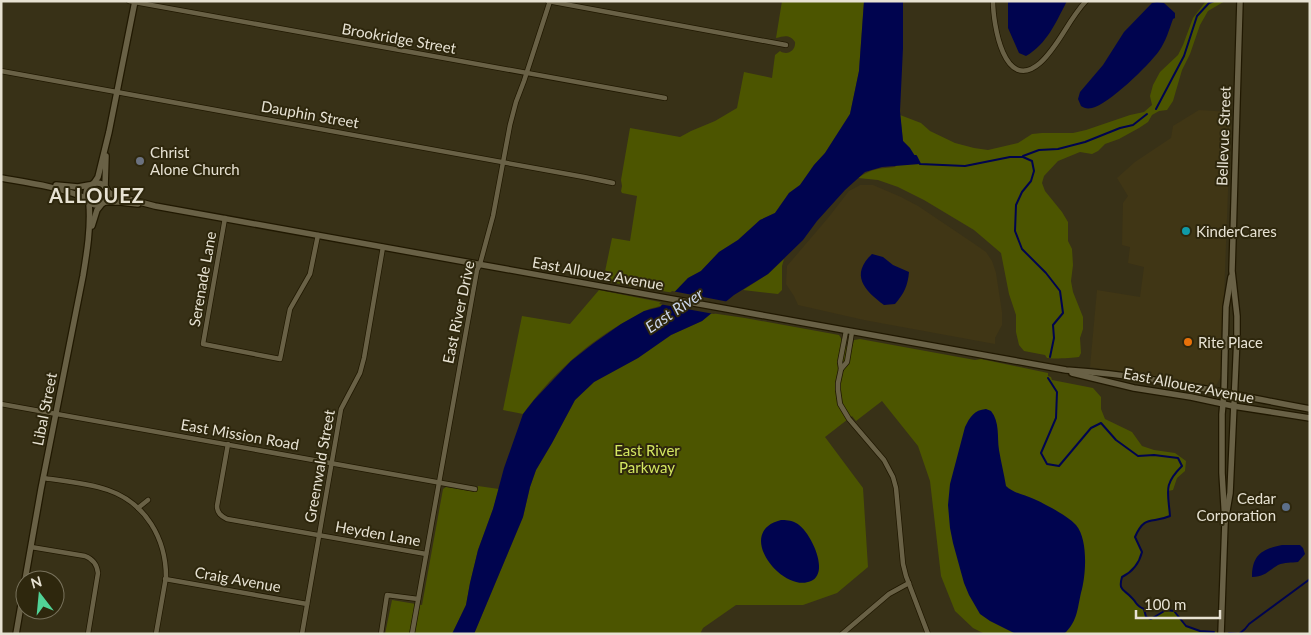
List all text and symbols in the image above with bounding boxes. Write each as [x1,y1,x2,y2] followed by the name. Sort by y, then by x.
[340,19,458,57] street label: Brookridge Street
[1212,85,1234,186] street label: Bellevue Street
[260,97,361,132] street label: Dauphin Street
[150,143,240,178] place label: Christ Alone Church
[134,155,146,167] marker: Christ Alone Church
[48,183,145,207] district label: ALLOUEZ
[1196,222,1277,240] place label: KinderCares
[1180,225,1192,237] marker: KinderCares
[185,230,219,328] street label: Serenade Lane
[531,253,665,293] street label: East Allouez Avenue
[438,259,478,365] street label: East River Drive
[641,283,707,336] water label: East River
[1198,333,1263,351] place label: Rite Place
[1182,336,1194,348] marker: Rite Place
[1122,363,1256,407] street label: East Allouez Avenue
[28,370,60,447] street label: Libal Street
[300,407,338,524] street label: Greenwald Street
[179,415,301,453] street label: East Mission Road
[614,441,680,476] park label: East River Parkway
[1196,489,1277,524] place label: Cedar Corporation
[1280,501,1292,513] marker: Cedar Corporation
[334,517,422,549] street label: Heyden Lane
[194,563,283,595] street label: Craig Avenue
[15,570,65,620] north arrow
[29,572,44,592] text: N
[1136,588,1220,620] scale bar
[1144,595,1186,613] text: 100 m

